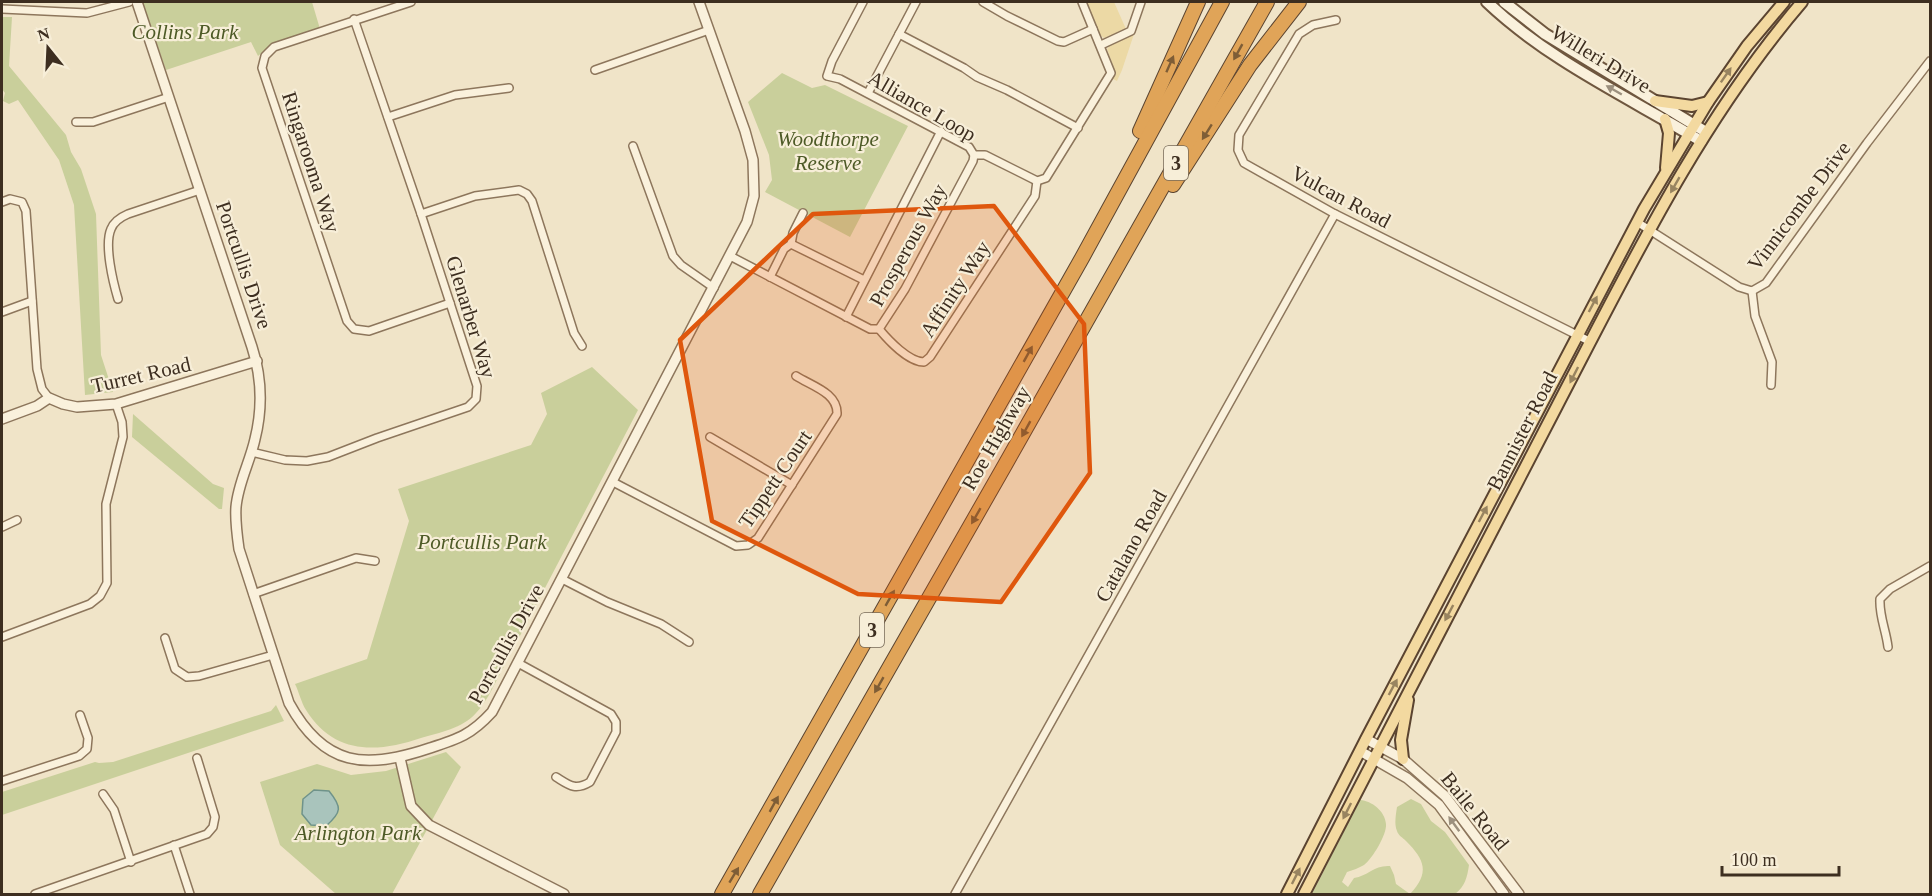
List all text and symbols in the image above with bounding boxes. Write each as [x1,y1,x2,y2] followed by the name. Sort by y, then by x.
[18,18,78,78] north arrow
[132,20,239,44] park label: Collins Park
[1547,20,1655,98] street label: Willeri Drive
[35,24,52,44] text: N
[1233,44,1243,61] one-way arrow
[1166,55,1176,73] one-way arrow
[864,65,980,147] street label: Alliance Loop
[1720,68,1732,84] one-way arrow
[1606,85,1622,96] one-way arrow
[277,89,345,236] street label: Ringarooma Way
[1202,124,1213,140] one-way arrow
[777,127,879,175] park label: Woodthorpe Reserve
[1743,137,1855,275] street label: Vinnicombe Drive
[1164,146,1188,180] road number: 3
[1287,161,1395,233] street label: Vulcan Road
[1670,177,1680,194] one-way arrow
[864,179,952,310] street label: Prosperous Way
[211,198,277,332] street label: Portcullis Drive
[915,236,995,342] street label: Affinity Way
[441,253,501,382] street label: Glenarber Way
[1588,296,1598,313] one-way arrow
[1023,345,1033,362] one-way arrow
[89,352,194,398] street label: Turret Road
[1569,366,1578,383] one-way arrow
[1482,367,1562,494] street label: Bannister Road
[957,381,1036,494] street label: Roe Highway
[1021,421,1031,438] one-way arrow
[733,425,817,533] street label: Tippett Court
[1090,485,1172,606] street label: Catalano Road
[1478,506,1488,523] one-way arrow
[971,508,982,524] one-way arrow
[417,530,547,554] park label: Portcullis Park
[463,580,549,708] street label: Portcullis Drive
[885,589,895,606] one-way arrow
[1445,604,1454,621] one-way arrow
[860,613,884,647] road number: 3
[874,677,884,694] one-way arrow
[1388,679,1398,696] one-way arrow
[1436,767,1514,855] street label: Baile Road
[769,795,779,812] one-way arrow
[1342,802,1352,819] one-way arrow
[1448,817,1460,833] one-way arrow
[293,821,422,845] park label: Arlington Park
[1722,839,1839,877] scale bar
[1731,850,1777,870] text: 100 m
[728,867,739,883] one-way arrow
[1292,868,1301,885] one-way arrow

